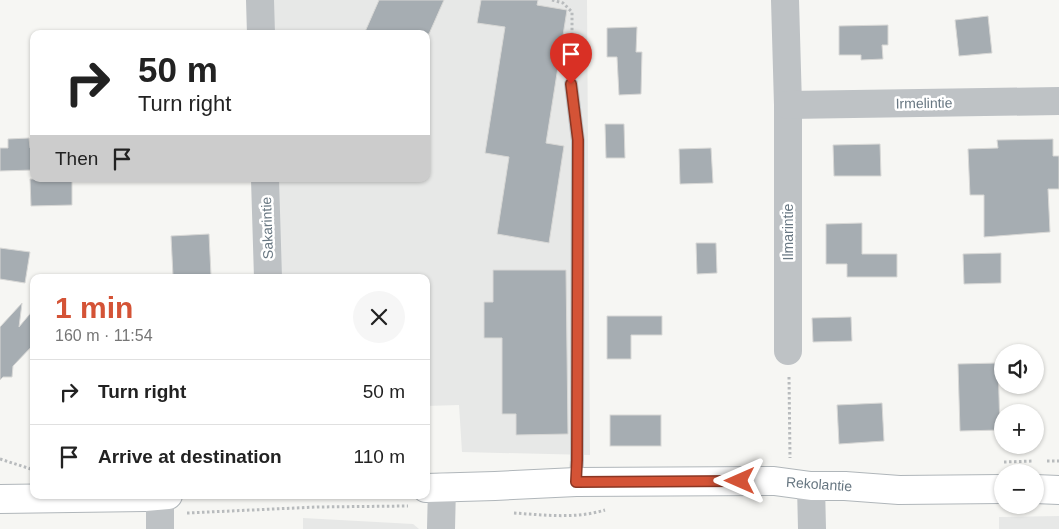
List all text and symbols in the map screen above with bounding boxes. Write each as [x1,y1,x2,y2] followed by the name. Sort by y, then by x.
[550,33,592,84] pin
[557,40,585,68] icon: arrive
[55,50,120,115] icon: right
[138,50,218,89] text: 50 m
[138,91,231,116] text: Turn right
[895,95,953,111] street label: Irmelintie
[108,145,136,173] icon: arrive
[55,148,98,169] text: Then
[258,196,276,259] street label: Sakarintie
[780,203,796,260] street label: Ilmarintie
[55,291,133,324] text: 1 min
[353,291,405,343] button: close
[55,327,153,344] text: 160 m · 11:54
[994,344,1044,514] map controls
[994,344,1044,394] button: sound
[55,378,83,406] icon: right
[98,381,186,402] text: Turn right
[363,381,405,402] text: 50 m
[994,404,1044,454] button: +
[55,443,83,471] icon: arrive
[98,446,282,467] text: Arrive at destination
[354,446,405,467] text: 110 m
[713,454,765,506] position arrow
[994,464,1044,514] button: −
[785,474,853,494] street label: Rekolantie

